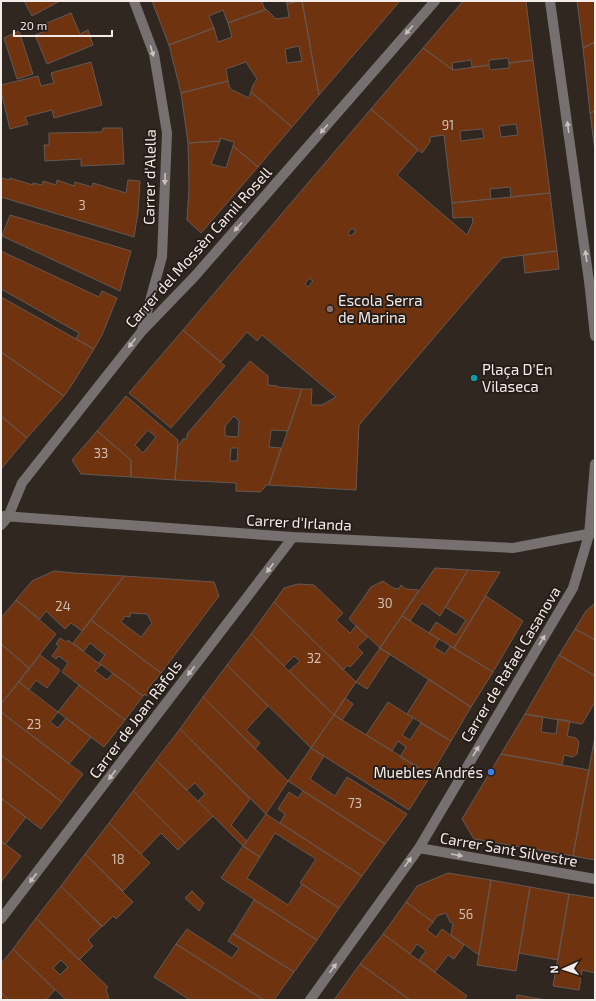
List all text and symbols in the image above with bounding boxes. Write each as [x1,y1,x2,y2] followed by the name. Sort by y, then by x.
[14,12,112,38] scale bar
[20,18,47,32] text: 20 m
[405,26,414,35] one-way arrow
[149,45,155,57] one-way arrow
[442,117,454,133] house number: 91
[565,121,571,133] one-way arrow
[319,123,328,134] one-way arrow
[139,129,159,225] street label: Carrer d'Alella
[121,162,275,331] street label: Carrer del Mossèn Camil Rosell
[161,173,168,185] one-way arrow
[78,197,86,213] house number: 3
[234,221,243,232] one-way arrow
[583,250,589,262] one-way arrow
[338,291,423,326] place label: Escola Serra de Marina
[325,304,335,314] marker: Escola Serra de Marina
[128,338,136,349] one-way arrow
[482,360,553,395] place label: Plaça D'En Vilaseca
[469,373,479,383] marker: Plaça D'En Vilaseca
[94,445,108,461] house number: 33
[246,510,352,534] street label: Carrer d'Irlanda
[266,563,274,573] one-way arrow
[456,583,564,745] street label: Carrer de Rafael Casanova
[377,595,393,611] house number: 30
[55,598,71,614] house number: 24
[539,634,546,646] one-way arrow
[307,650,321,666] house number: 32
[85,656,185,782] street label: Carrer de Joan Ràfols
[186,666,195,677] one-way arrow
[27,716,41,732] house number: 23
[472,745,479,757] one-way arrow
[373,763,483,781] place label: Muebles Andrés
[486,767,496,777] marker: Muebles Andrés
[107,769,116,780] one-way arrow
[348,795,362,811] house number: 73
[439,828,579,870] street label: Carrer Sant Silvestre
[111,851,125,867] house number: 18
[451,852,463,858] one-way arrow
[404,857,412,868] one-way arrow
[29,872,37,883] one-way arrow
[459,906,473,922] house number: 56
[544,949,584,989] north arrow
[329,963,337,974] one-way arrow
[547,965,560,974] text: N

